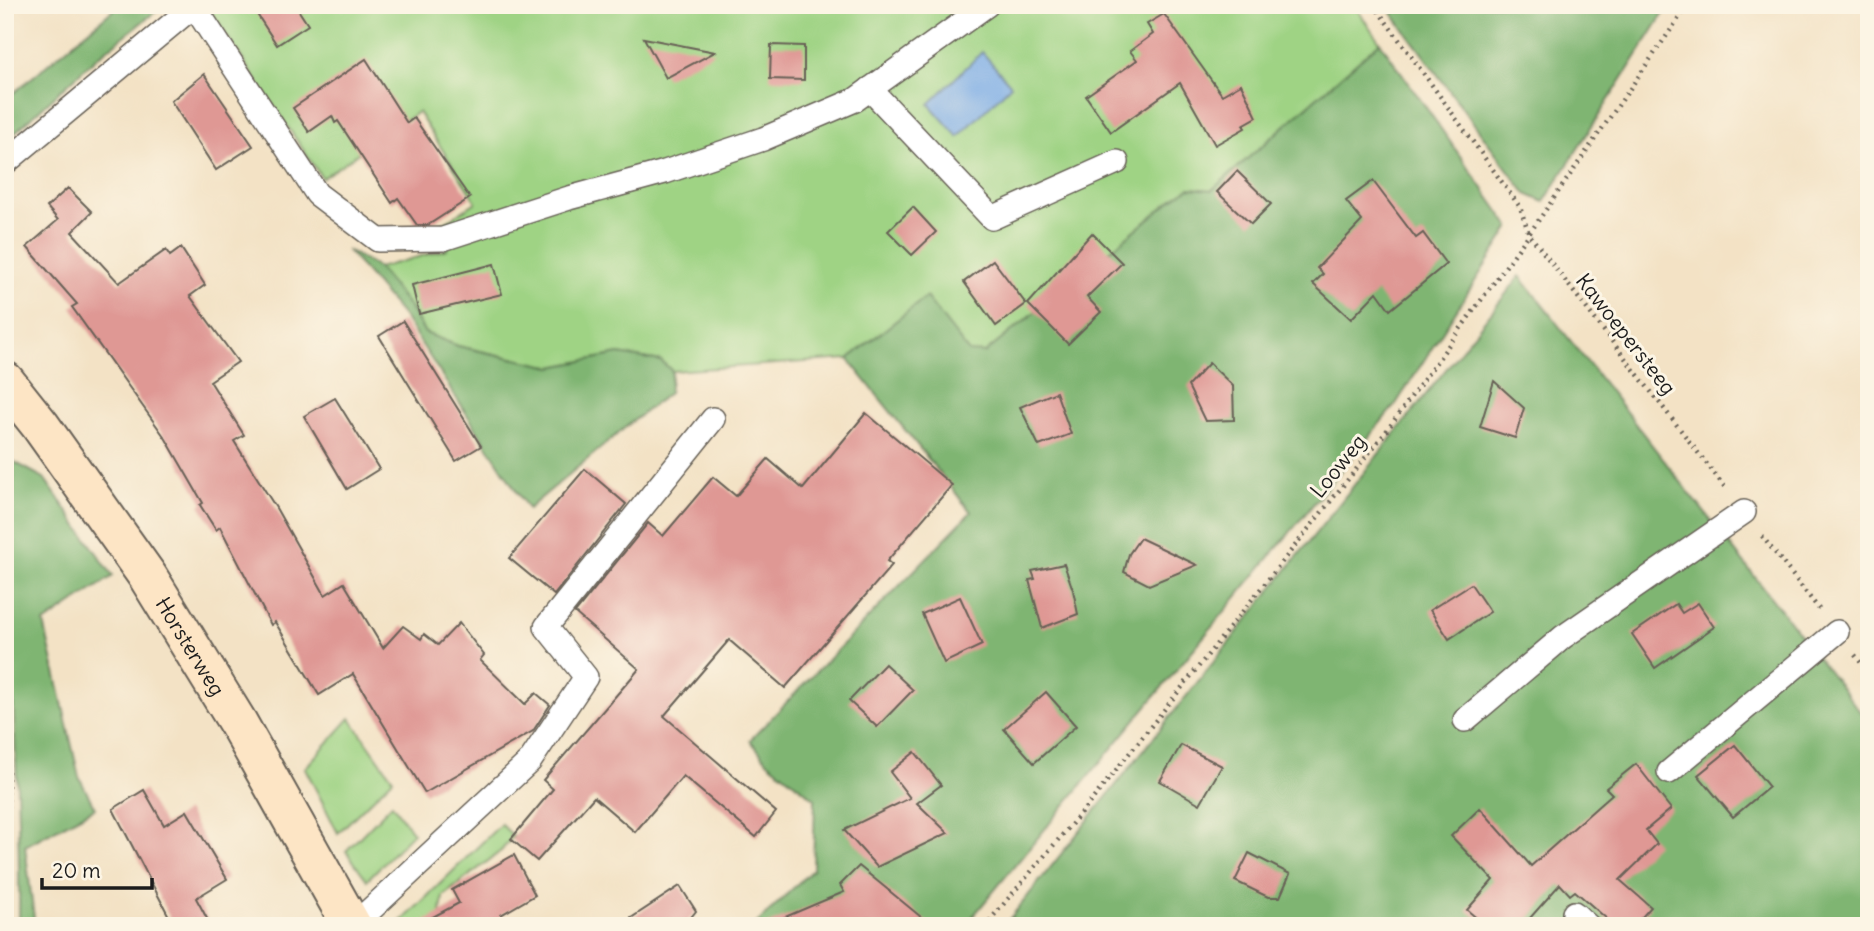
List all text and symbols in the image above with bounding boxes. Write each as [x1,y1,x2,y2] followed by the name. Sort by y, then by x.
[1570,268,1682,400] street label: Kawoepersteeg
[1304,429,1372,503] street label: Looweg
[150,592,231,701] street label: Horsterweg
[42,847,152,891] scale bar
[52,857,101,884] text: 20 m

